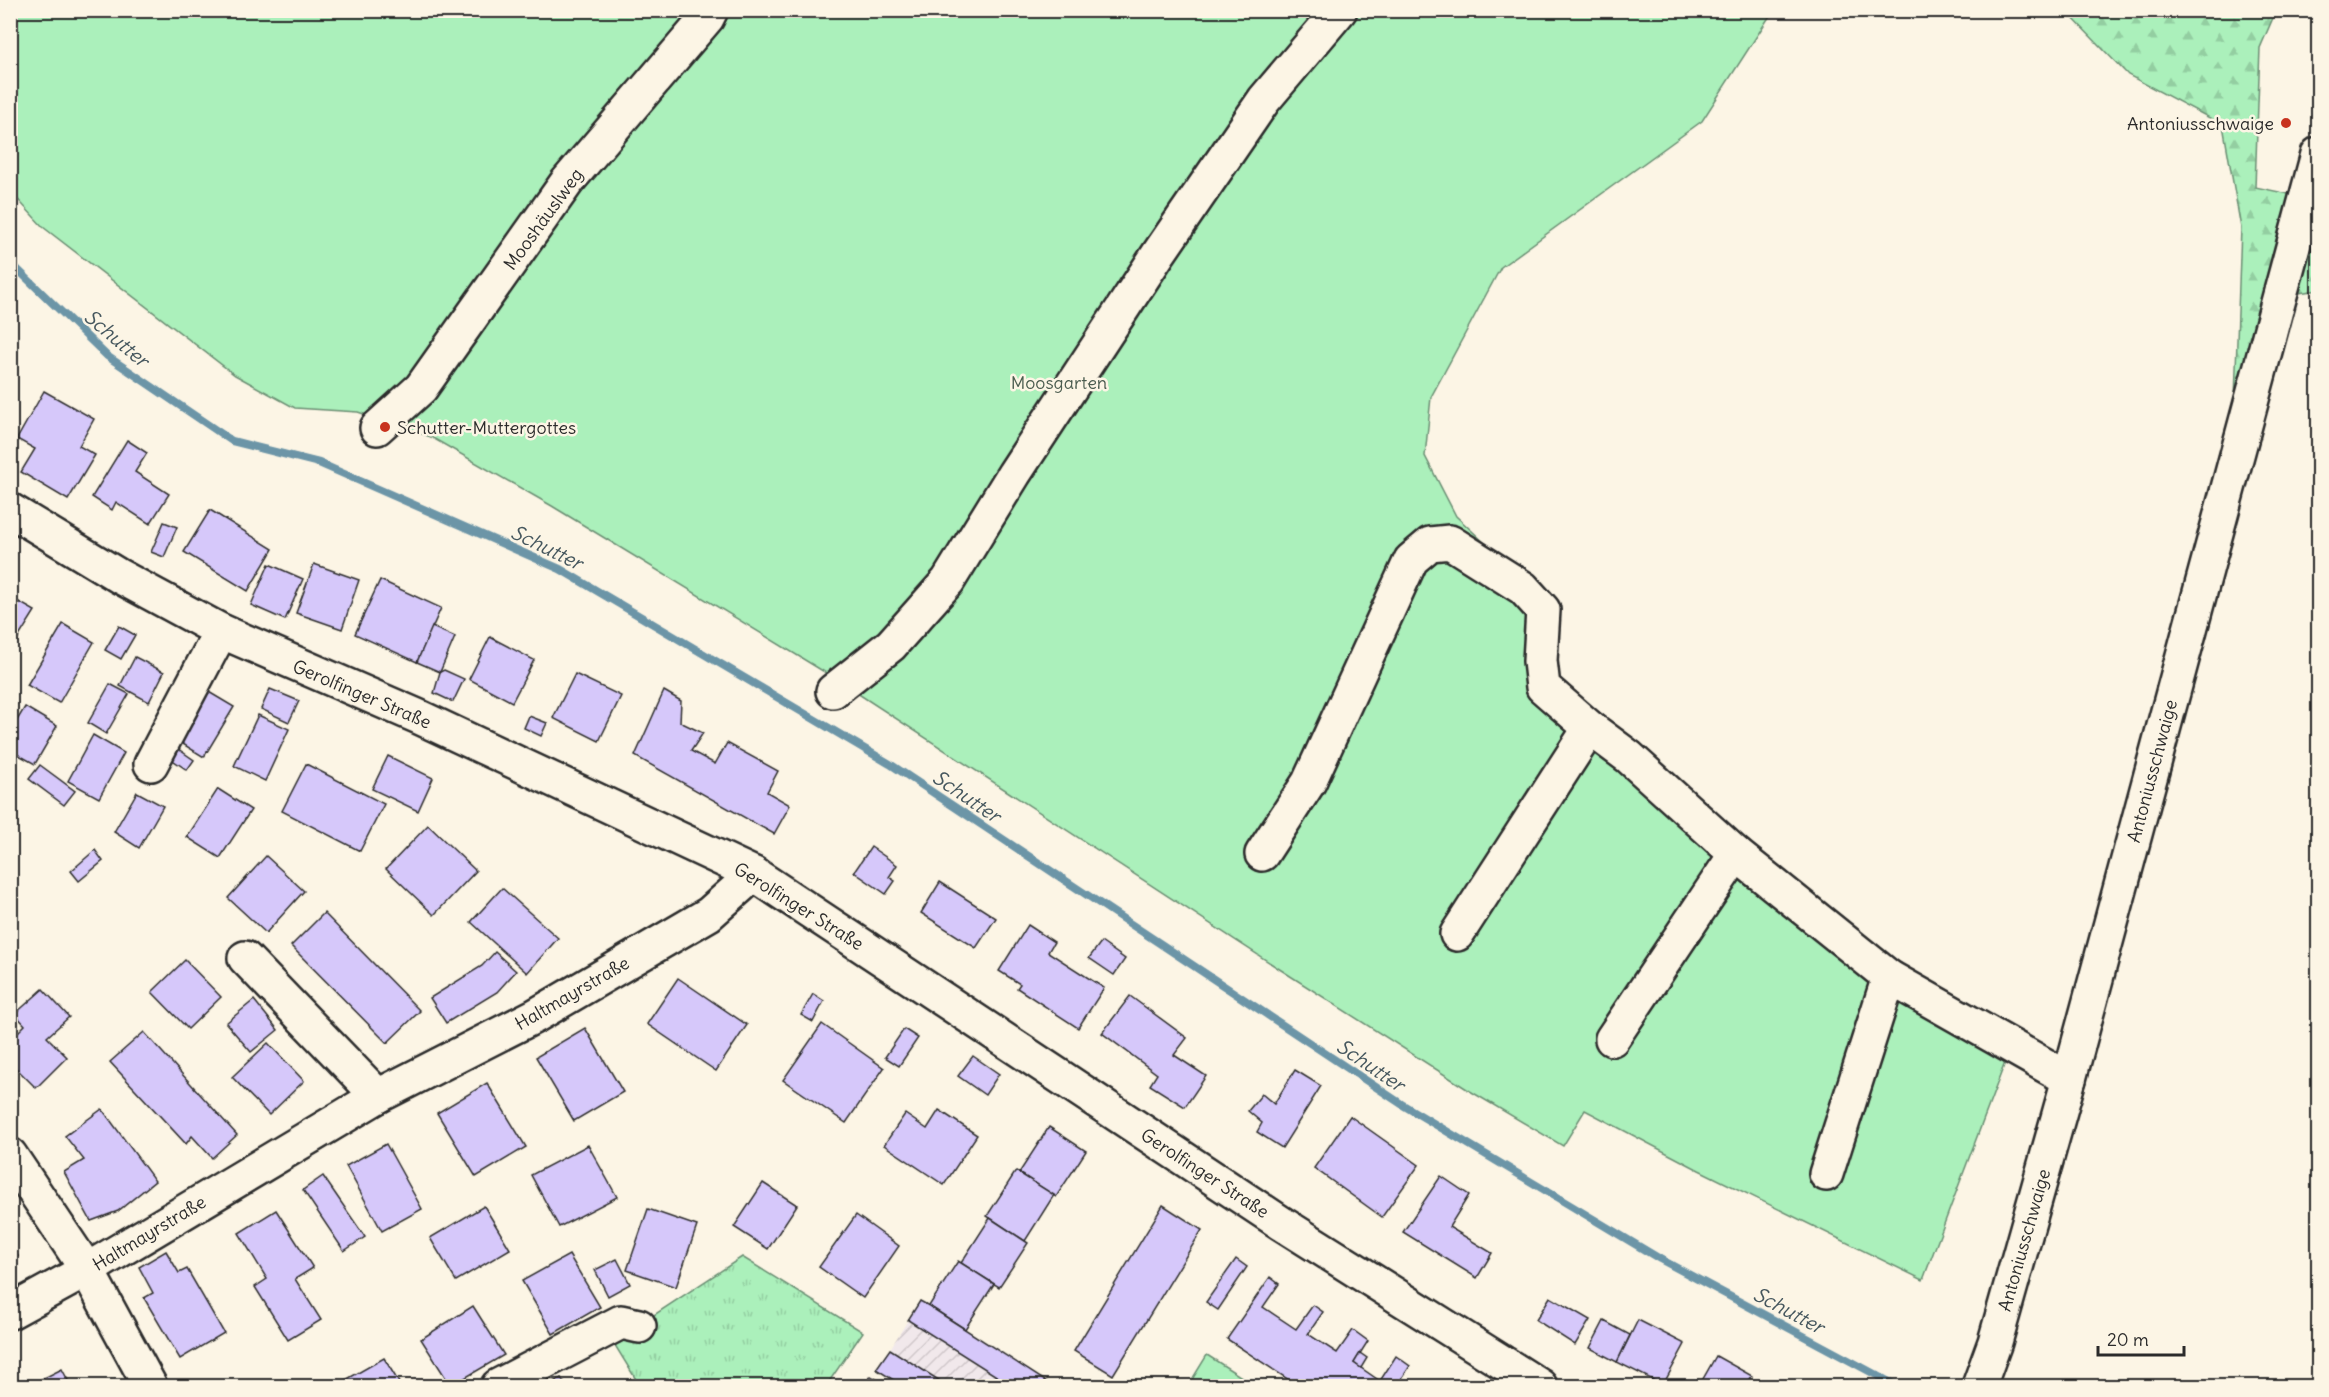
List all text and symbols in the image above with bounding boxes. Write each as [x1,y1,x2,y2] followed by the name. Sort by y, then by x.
[2127,112,2274,135] place label: Antoniusschwaige
[2279,116,2293,130] marker: Antoniusschwaige
[498,164,588,274] street label: Mooshäuslweg
[80,304,157,374] water label: Schutter
[1011,371,1107,394] park label: Moosgarten
[397,416,576,439] place label: Schutter-Muttergottes
[378,420,392,434] marker: Schutter-Muttergottes
[507,519,589,576] water label: Schutter
[289,654,435,734] street label: Gerolfinger Straße
[2122,697,2182,845] street label: Antoniusschwaige
[928,764,1008,829] water label: Schutter
[730,857,868,955] street label: Gerolfinger Straße
[511,951,633,1035] street label: Haltmayrstraße
[1332,1033,1412,1098] water label: Schutter
[1136,1123,1274,1223] street label: Gerolfinger Straße
[1993,1166,2055,1314] street label: Antoniusschwaige
[88,1190,210,1276] street label: Haltmayrstraße
[1749,1281,1831,1340] water label: Schutter
[2098,1319,2184,1357] scale bar
[2107,1328,2149,1351] text: 20 m

